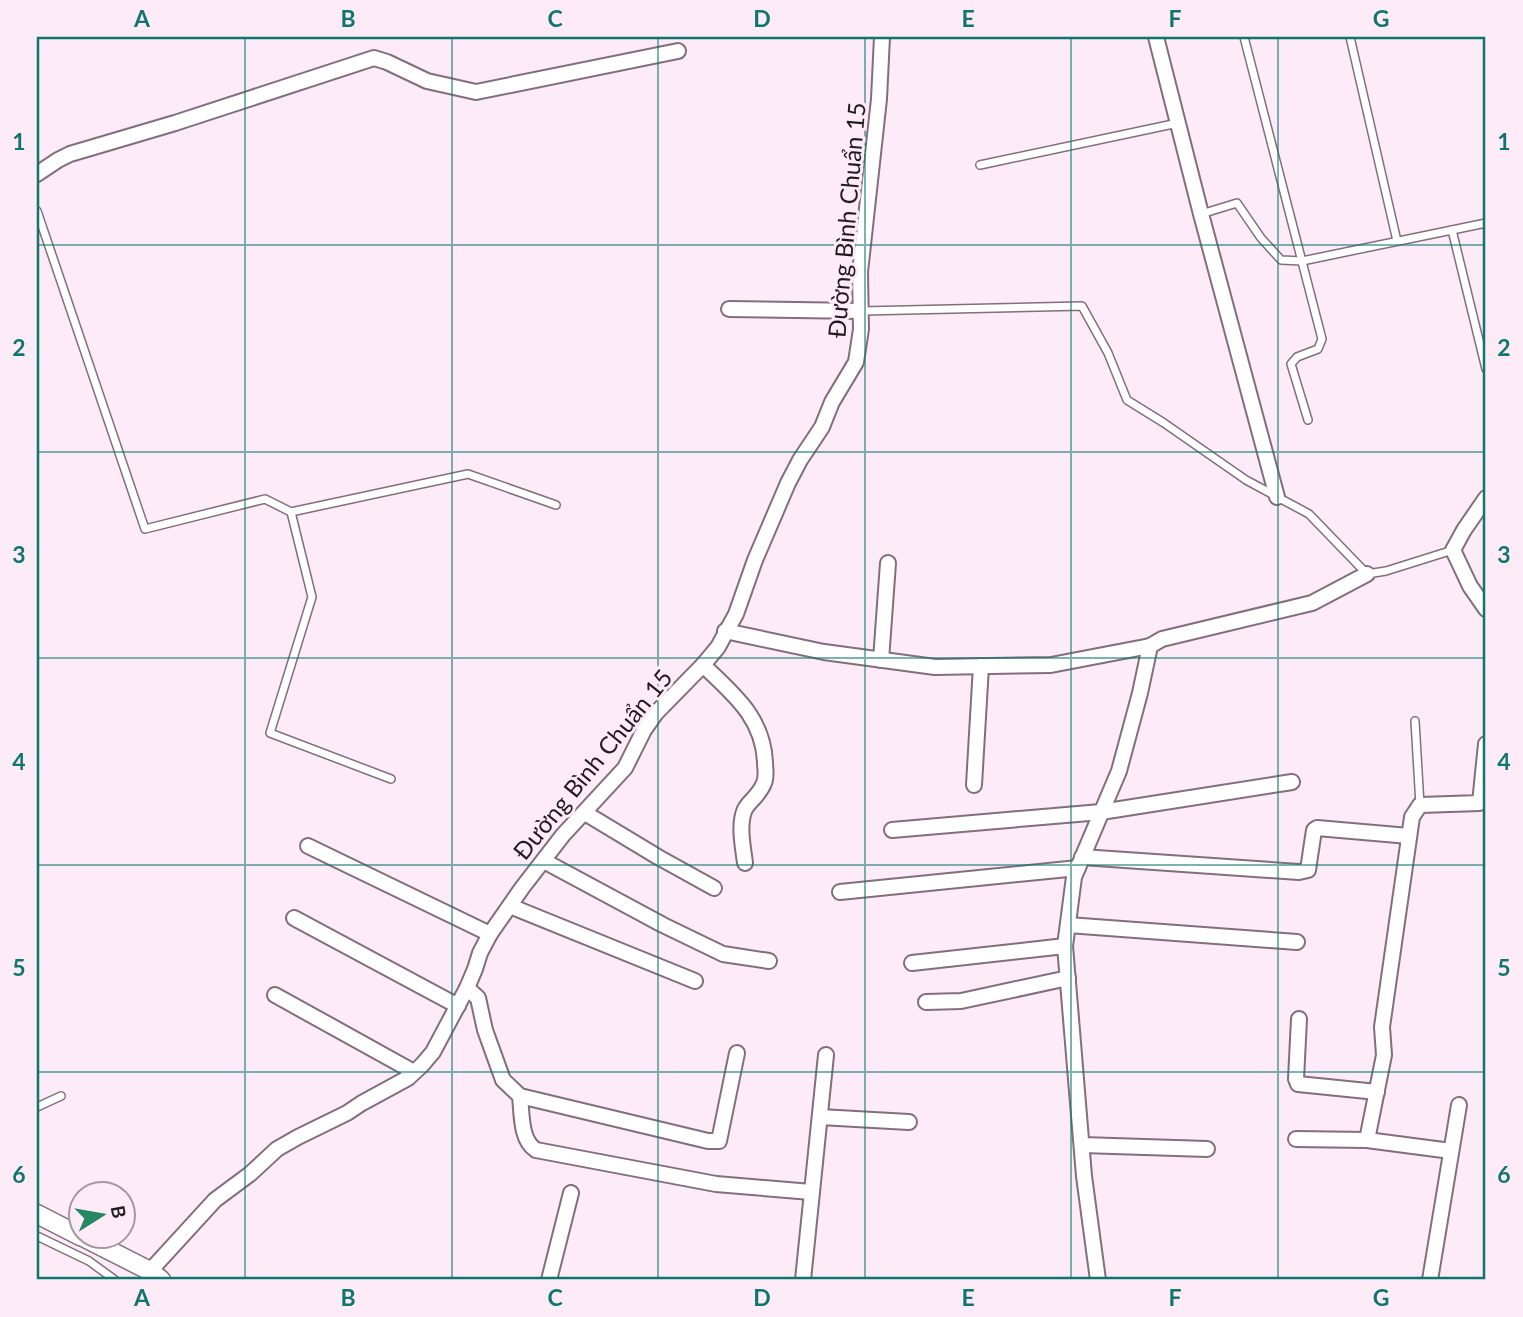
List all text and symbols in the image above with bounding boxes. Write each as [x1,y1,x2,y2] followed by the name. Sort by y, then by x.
[133,4,151,32] text: A
[340,4,356,32] text: B
[547,4,563,32] text: C
[753,4,771,32] text: D
[961,4,975,32] text: E
[1168,4,1182,32] text: F
[1373,4,1389,32] text: G
[821,101,871,339] street label: Đường Bình Chuẩn 15
[12,127,26,155] text: 1
[1497,127,1511,155] text: 1
[12,333,26,361] text: 2
[1497,333,1511,361] text: 2
[12,540,26,568] text: 3
[1497,540,1511,568] text: 3
[506,663,678,865] street label: Đường Bình Chuẩn 15
[12,747,26,775] text: 4
[1497,747,1511,775] text: 4
[12,953,26,981] text: 5
[1497,953,1511,981] text: 5
[12,1160,26,1188] text: 6
[1497,1160,1511,1188] text: 6
[66,1180,136,1250] north arrow
[107,1203,132,1220] text: B
[133,1283,151,1311] text: A
[340,1283,356,1311] text: B
[547,1283,563,1311] text: C
[753,1283,771,1311] text: D
[961,1283,975,1311] text: E
[1168,1283,1182,1311] text: F
[1373,1283,1389,1311] text: G

